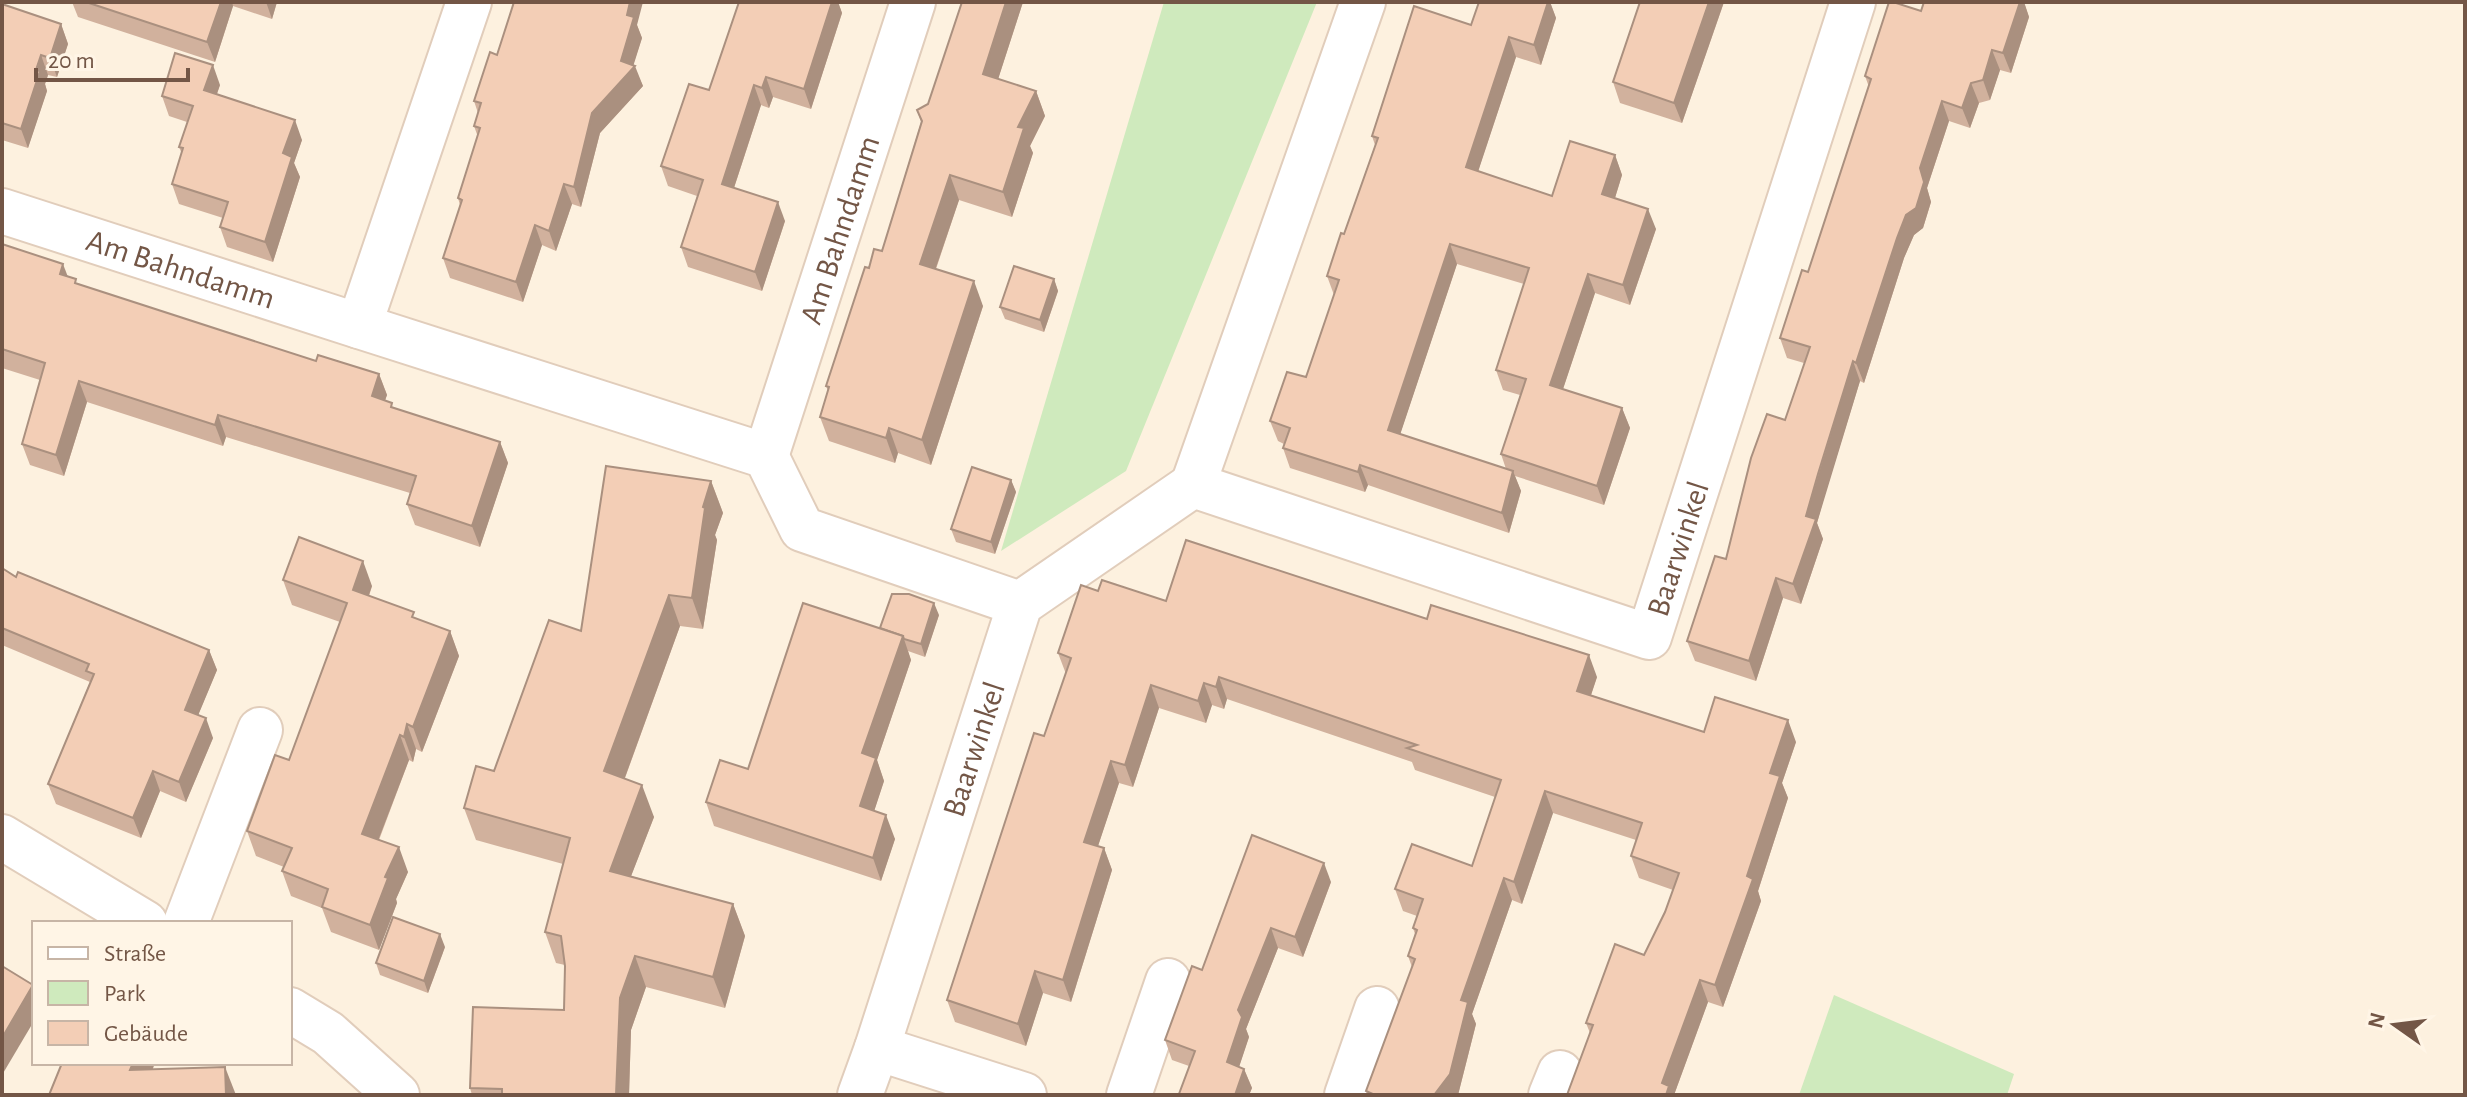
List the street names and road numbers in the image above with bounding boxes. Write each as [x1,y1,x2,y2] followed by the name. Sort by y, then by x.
[795,132,886,328] street label: Am Bahndamm
[83,224,279,315] street label: Am Bahndamm
[1642,477,1715,620] street label: Baarwinkel
[938,678,1011,821] street label: Baarwinkel

